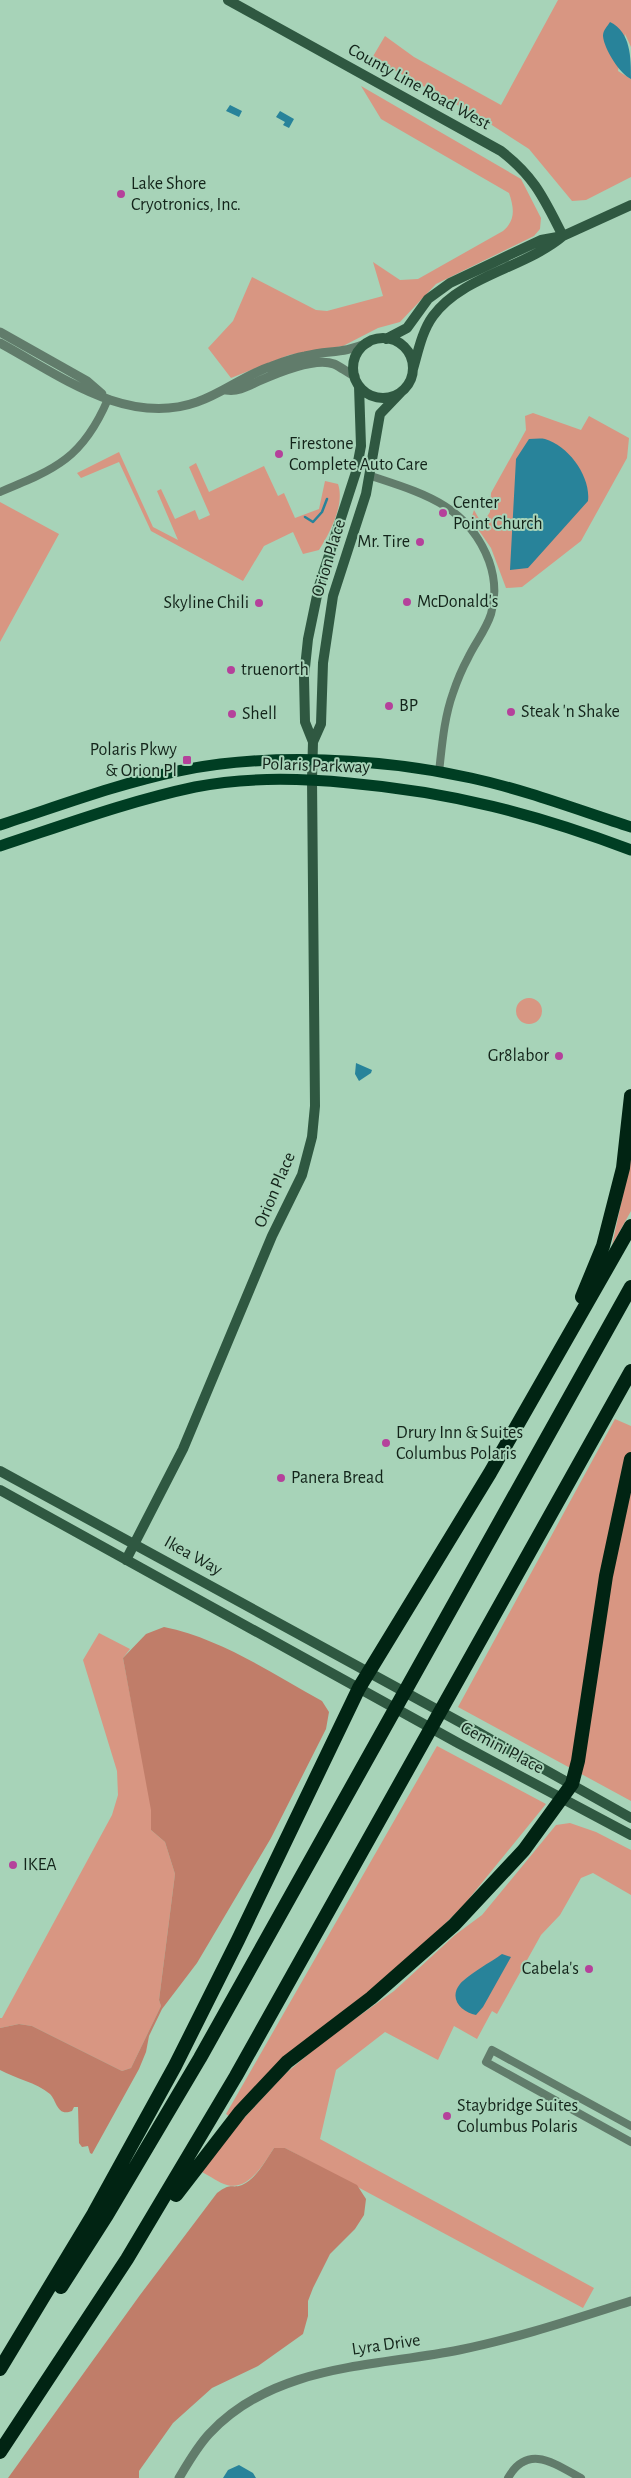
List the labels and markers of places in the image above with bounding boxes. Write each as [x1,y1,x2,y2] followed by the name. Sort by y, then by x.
[131,175,241,214] place label: Lake Shore Cryotronics, Inc.
[115,188,127,200] marker: Lake Shore Cryotronics, Inc.
[289,435,428,474] place label: Firestone Complete Auto Care
[273,448,285,460] marker: Firestone Complete Auto Care
[453,494,543,533] place label: Center Point Church
[437,507,449,519] marker: Center Point Church
[357,533,410,551] place label: Mr. Tire
[414,536,426,548] marker: Mr. Tire
[417,593,499,611] place label: McDonald's
[164,594,249,612] place label: Skyline Chili
[401,596,413,608] marker: McDonald's
[253,597,265,609] marker: Skyline Chili
[241,661,309,679] place label: truenorth
[225,664,237,676] marker: truenorth
[399,697,418,715] place label: BP
[383,700,395,712] marker: BP
[521,703,620,721] place label: Steak 'n Shake
[242,705,277,723] place label: Shell
[505,706,517,718] marker: Steak 'n Shake
[226,708,238,720] marker: Shell
[90,741,177,780] place label: Polaris Pkwy & Orion Pl
[181,754,193,766] marker: Polaris Pkwy & Orion Pl
[488,1047,549,1065] place label: Gr8labor
[553,1050,565,1062] marker: Gr8labor
[396,1424,523,1463] place label: Drury Inn & Suites Columbus Polaris
[380,1437,392,1449] marker: Drury Inn & Suites Columbus Polaris
[291,1469,384,1487] place label: Panera Bread
[275,1472,287,1484] marker: Panera Bread
[23,1856,57,1874] place label: IKEA
[7,1859,19,1871] marker: IKEA
[522,1960,579,1978] place label: Cabela's
[583,1963,595,1975] marker: Cabela's
[457,2097,578,2136] place label: Staybridge Suites Columbus Polaris
[441,2110,453,2122] marker: Staybridge Suites Columbus Polaris

